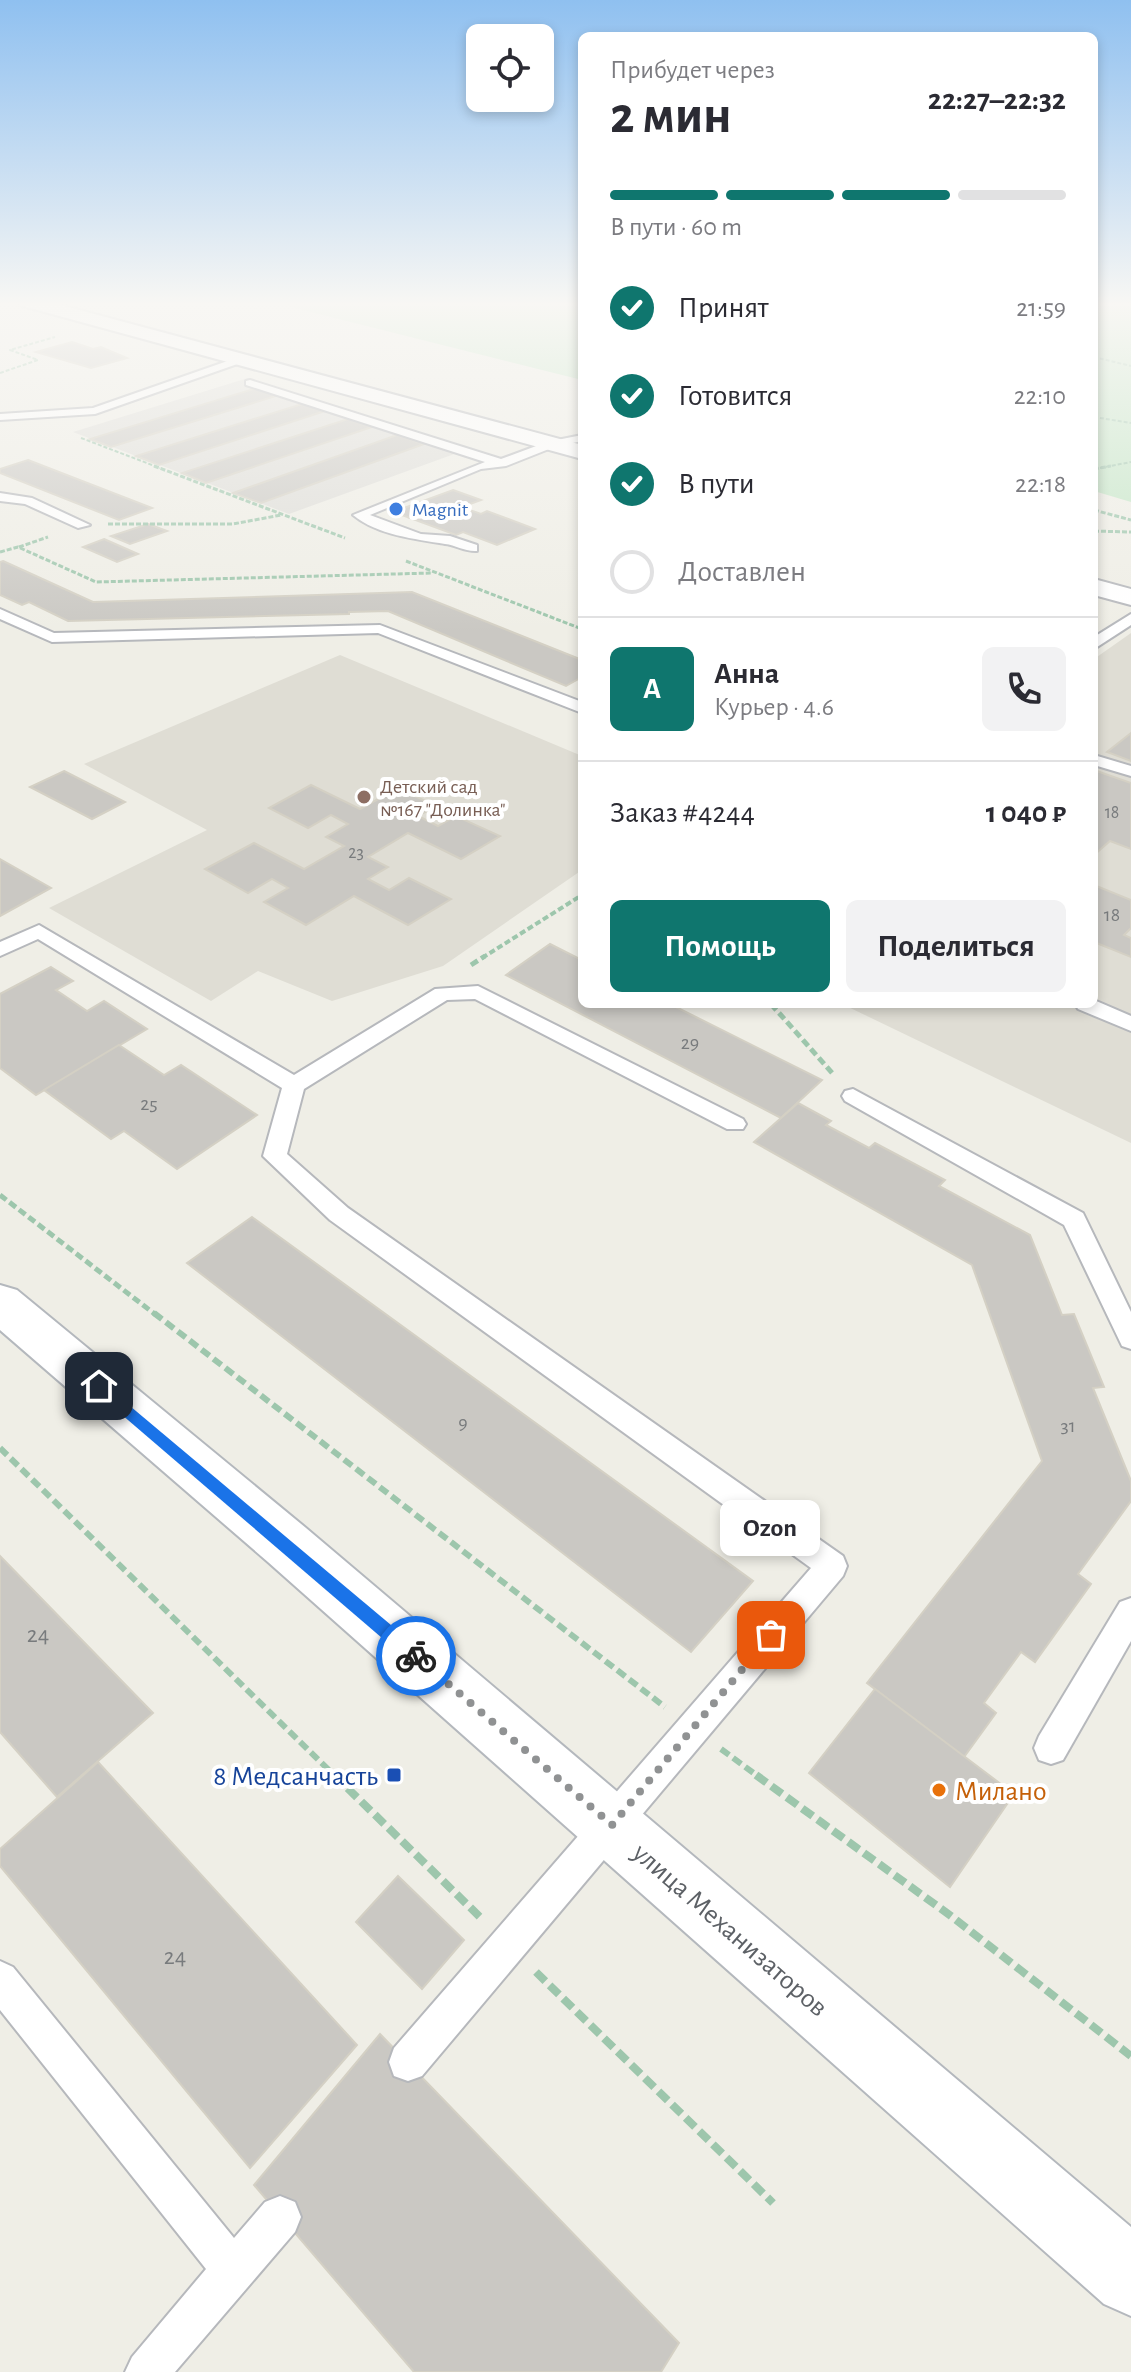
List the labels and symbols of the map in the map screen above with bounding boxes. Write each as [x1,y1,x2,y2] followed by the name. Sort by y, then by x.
[387,500,405,518] marker: Magnit
[412,500,469,520] place label: Magnit
[380,777,506,820] place label: Детский сад №167 "Долинка"
[355,788,373,806] marker: Детский сад №167 "Долинка"
[1105,804,1119,822] house number: 18
[348,844,364,862] house number: 23
[1104,905,1120,925] house number: 18
[681,1033,699,1053] house number: 29
[140,1094,158,1114] house number: 25
[65,1352,133,1420] pin
[458,1413,468,1433] house number: 9
[1060,1416,1076,1436] house number: 31
[721,1499,821,1555] callout: Ozon
[737,1601,805,1669] pin
[376,1616,456,1696] courier
[27,1623,49,1647] house number: 24
[213,1763,378,1791] place label: 8 Медсанчасть
[385,1766,403,1784] marker: 8 Медсанчасть
[955,1778,1047,1806] place label: Милано
[930,1781,948,1799] marker: Милано
[626,1838,832,2022] street label: улица Механизаторов
[164,1945,186,1969] house number: 24

